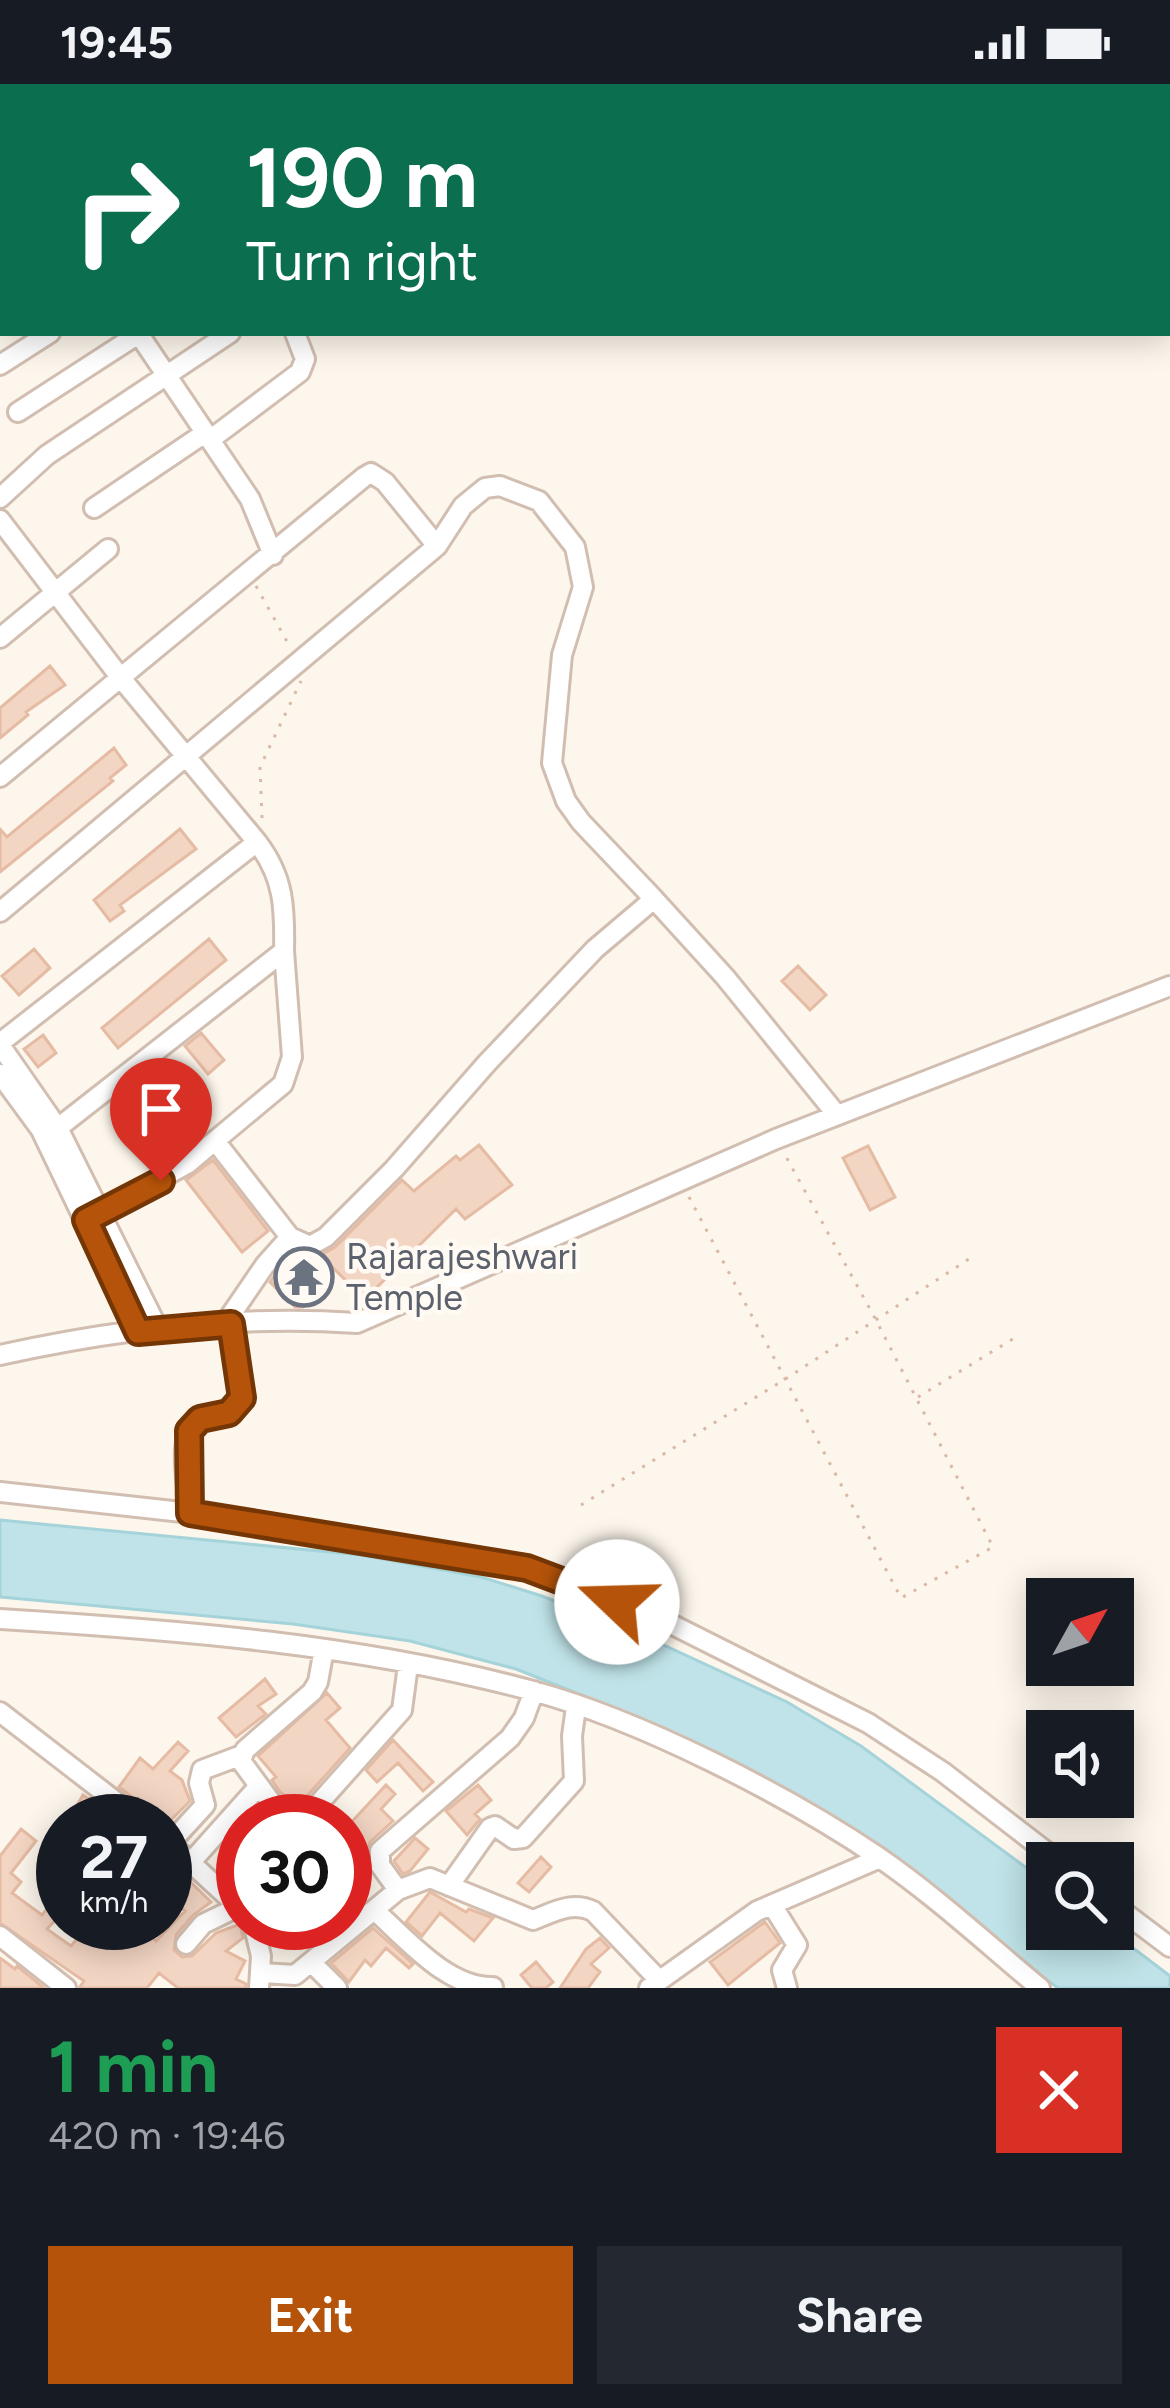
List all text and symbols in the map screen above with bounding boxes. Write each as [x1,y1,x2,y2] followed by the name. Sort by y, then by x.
[60,15,173,69] text: 19:45
[246,127,478,228] text: 190 m
[48,132,204,288] icon: right
[246,229,478,294] text: Turn right
[110,1058,212,1181] pin
[128,1076,194,1142] icon: arrive
[346,1235,578,1319] place label: Rajarajeshwari Temple
[273,1246,335,1308] temple icon: Rajarajeshwari Temple
[554,1539,680,1665] position arrow
[1026,1578,1134,1686] north arrow
[1026,1578,1134,1950] map controls
[1026,1710,1134,1818] button: sound
[216,1794,372,1950] speed limit sign: 30
[80,1821,148,1893] text: 27
[1026,1842,1134,1950] button: search
[80,1883,148,1920] text: km/h
[48,2024,218,2110] text: 1 min
[996,2027,1122,2153] button: close
[48,2112,285,2159] text: 420 m · 19:46
[48,2246,573,2384] button: Exit
[597,2246,1122,2384] button: Share

